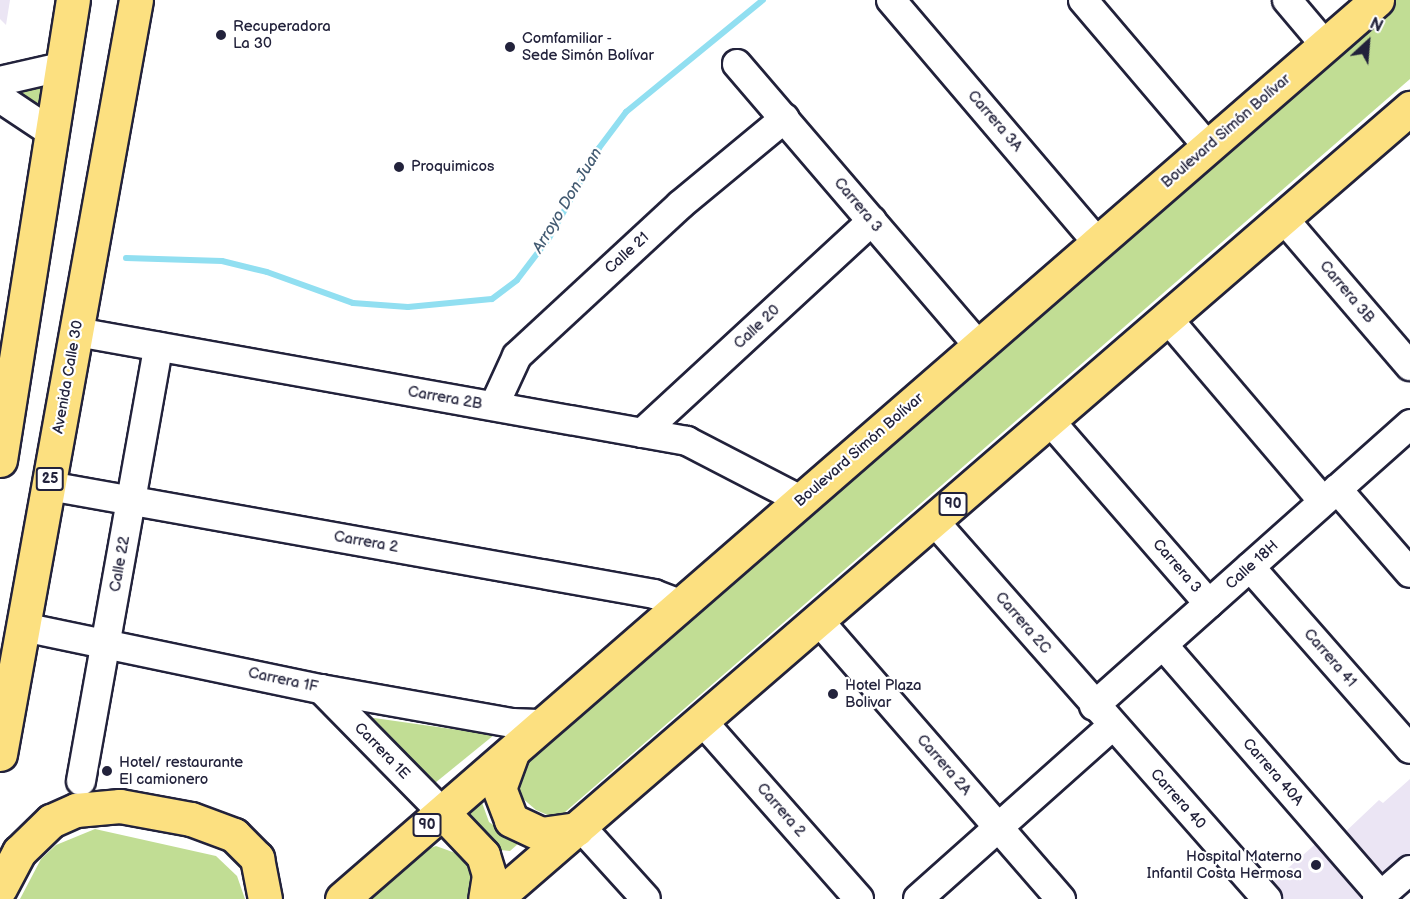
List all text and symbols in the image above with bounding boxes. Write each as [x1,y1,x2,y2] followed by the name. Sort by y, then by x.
[1338,12,1398,72] north arrow
[1367,14,1386,37] text: N
[233,17,331,52] place label: Recuperadora La 30
[214,28,228,42] marker: Recuperadora La 30
[522,29,654,64] place label: Comfamiliar - Sede Simón Bolívar
[503,40,517,54] marker: Comfamiliar - Sede Simón Bolívar
[1158,70,1294,192] street label: Boulevard Simón Bolívar
[964,87,1026,155] street label: Carrera 3A
[529,145,607,257] water label: Arroyo Don Juan
[411,158,495,176] place label: Proquimicos
[392,160,406,174] marker: Proquimicos
[830,174,886,236] street label: Carrera 3
[601,229,653,277] street label: Calle 21
[1316,257,1378,327] street label: Carrera 3B
[730,301,784,353] street label: Calle 20
[49,319,87,435] street label: Avenida Calle 30
[406,383,484,413] street label: Carrera 2B
[791,389,927,511] street label: Boulevard Simón Bolívar
[35,468,65,490] road number: 25
[938,493,968,515] road number: 90
[332,527,400,557] street label: Carrera 2
[106,535,134,593] street label: Calle 22
[1149,535,1205,597] street label: Carrera 3
[1222,537,1282,593] street label: Calle 18H
[991,589,1055,657] street label: Carrera 2C
[1300,625,1360,691] street label: Carrera 41
[246,664,320,696] street label: Carrera 1F
[845,676,921,711] place label: Hotel Plaza Bolivar
[826,687,840,701] marker: Hotel Plaza Bolivar
[351,719,413,783] street label: Carrera 1E
[913,731,975,799] street label: Carrera 2A
[1239,735,1307,809] street label: Carrera 40A
[119,753,243,788] place label: Hotel/ restaurante El camionero
[100,764,114,778] marker: Hotel/ restaurante El camionero
[1146,765,1210,833] street label: Carrera 40
[753,780,809,840] street label: Carrera 2
[412,814,442,836] road number: 90
[1147,847,1302,882] place label: Hospital Materno Infantil Costa Hermosa
[1307,856,1325,874] marker: Hospital Materno Infantil Costa Hermosa

